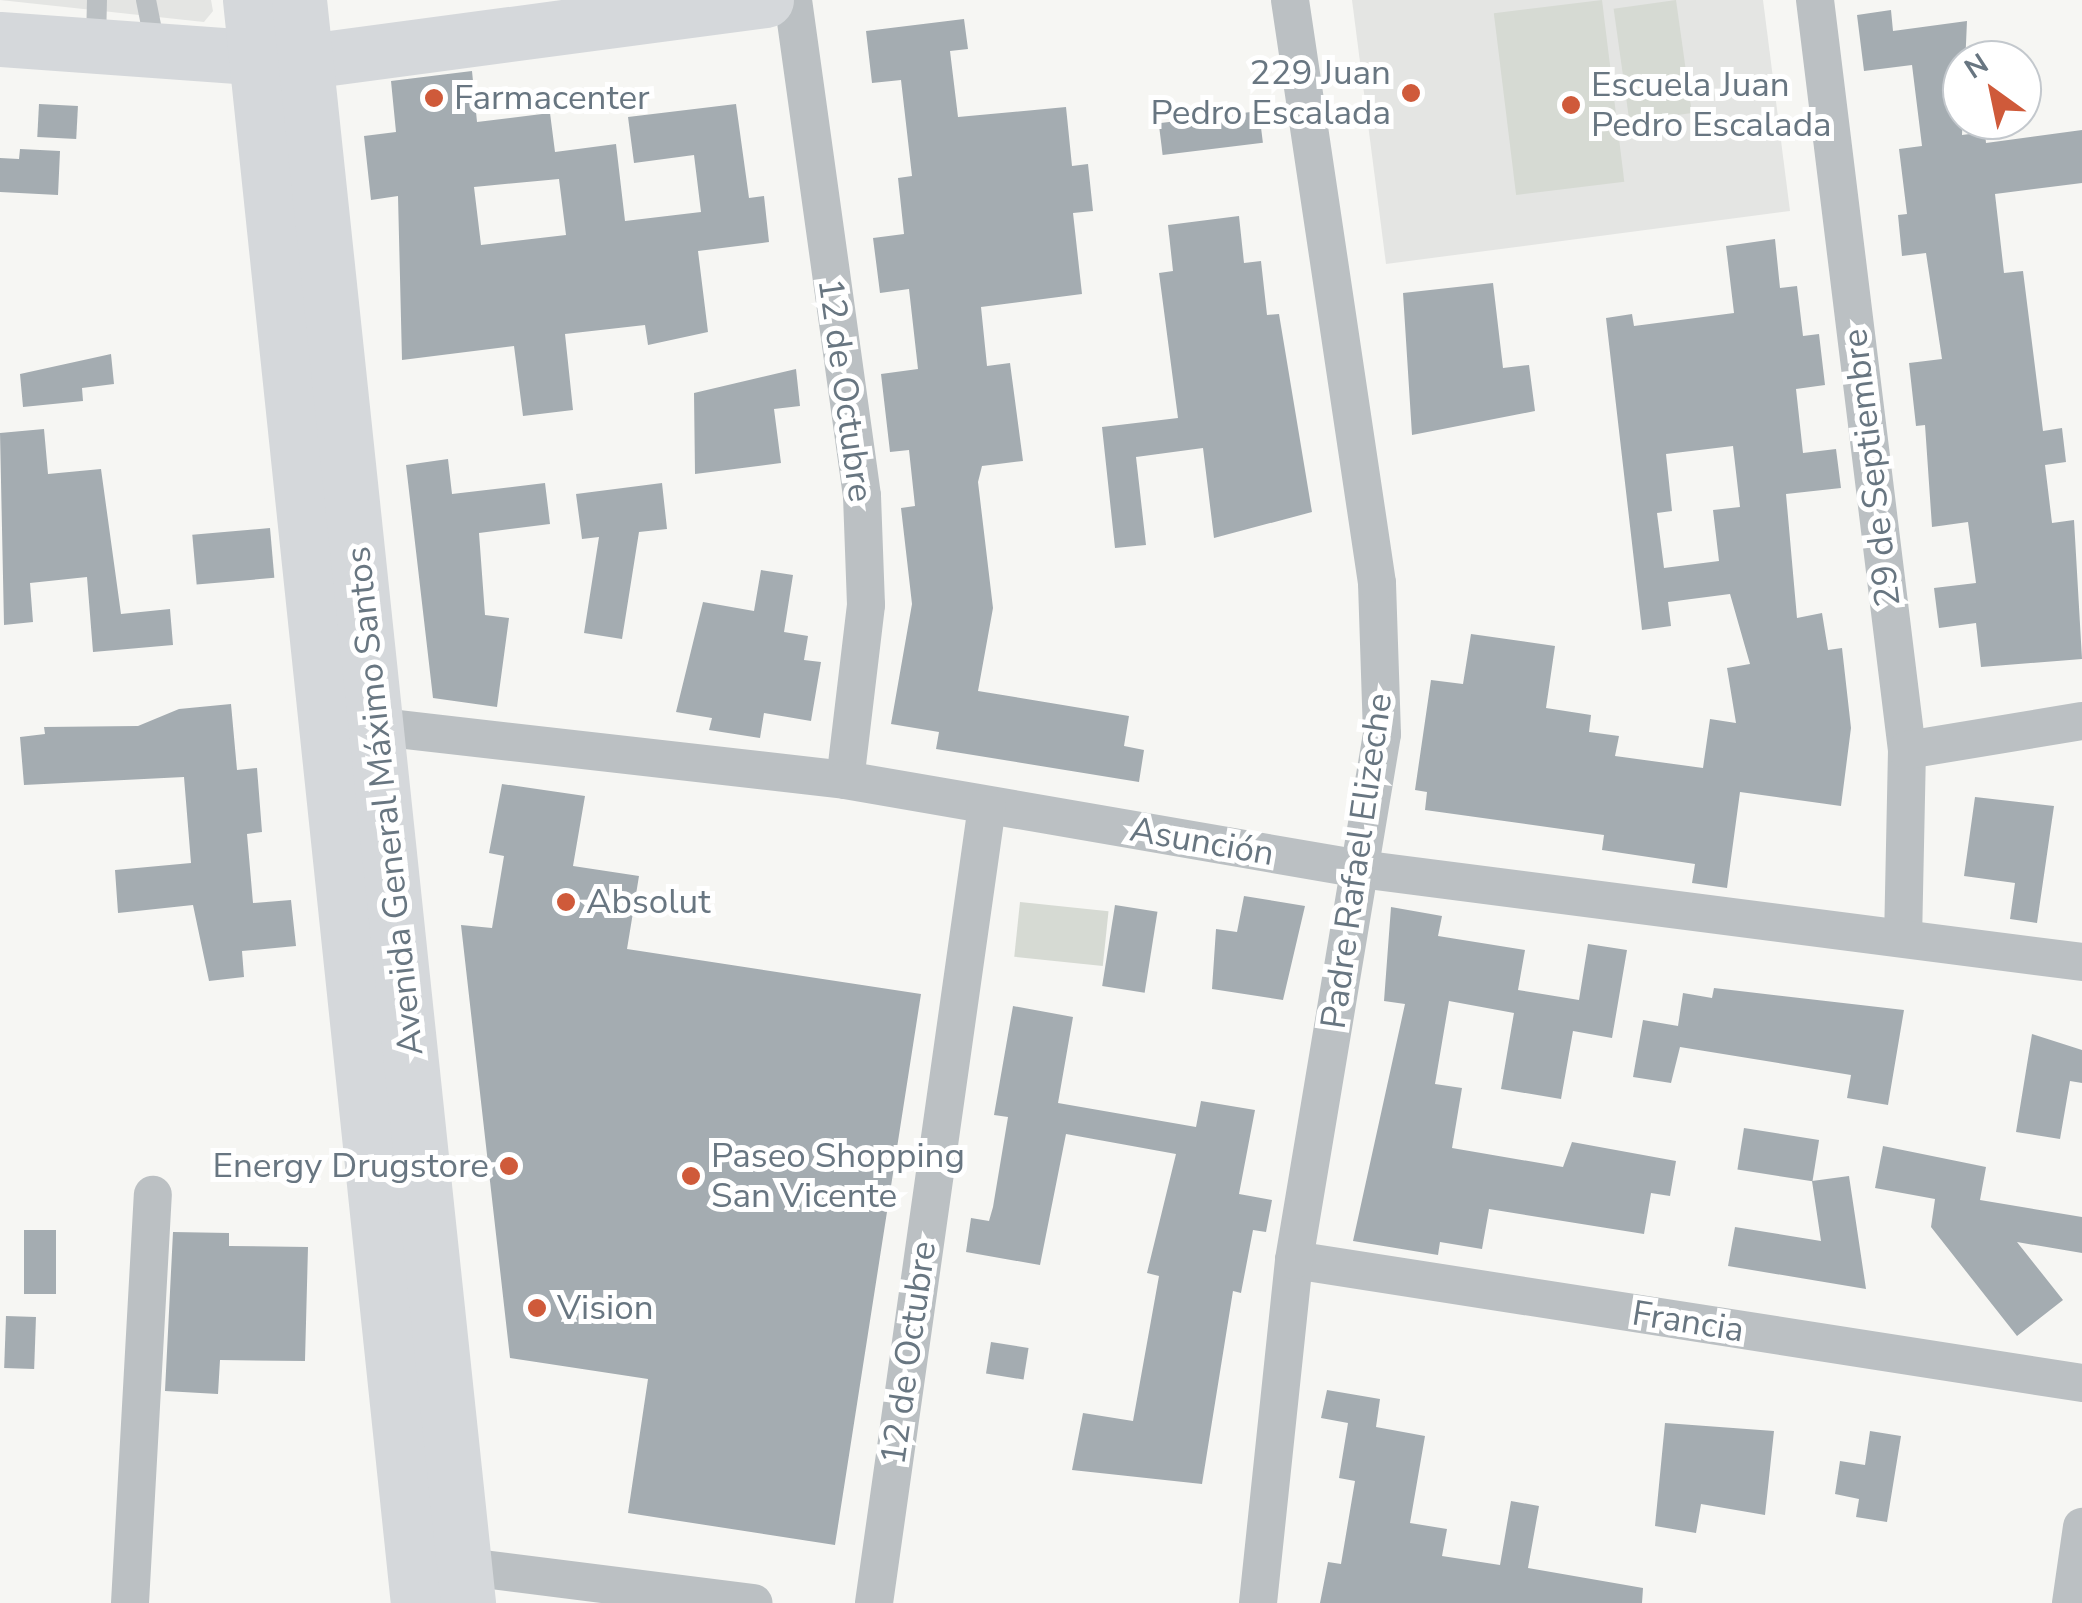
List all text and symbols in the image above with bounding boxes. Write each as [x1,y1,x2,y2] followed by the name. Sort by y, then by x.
[1942,40,2042,140] north arrow
[1958,45,1996,88] text: N
[1150,52,1391,134] place label: 229 Juan Pedro Escalada
[1591,64,1832,146] place label: Escuela Juan Pedro Escalada
[454,77,650,119] place label: Farmacenter
[1400,82,1422,104] marker: 229 Juan Pedro Escalada
[423,87,445,109] marker: Farmacenter
[1560,94,1582,116] marker: Escuela Juan Pedro Escalada
[809,276,881,504] street label: 12 de Octubre
[1834,327,1910,609] street label: 29 de Septiembre
[337,544,433,1058] street label: Avenida General Máximo Santos
[1313,691,1401,1031] street label: Padre Rafael Elizeche
[1127,809,1277,875] street label: Asunción
[586,881,710,923] place label: Absolut
[555,891,577,913] marker: Absolut
[711,1135,965,1217] place label: Paseo Shopping San Vicente
[213,1145,489,1187] place label: Energy Drugstore
[498,1155,520,1177] marker: Energy Drugstore
[680,1165,702,1187] marker: Paseo Shopping San Vicente
[873,1239,945,1467] street label: 12 de Octubre
[557,1287,654,1329] place label: Vision
[1629,1292,1747,1352] street label: Francia
[526,1297,548,1319] marker: Vision

